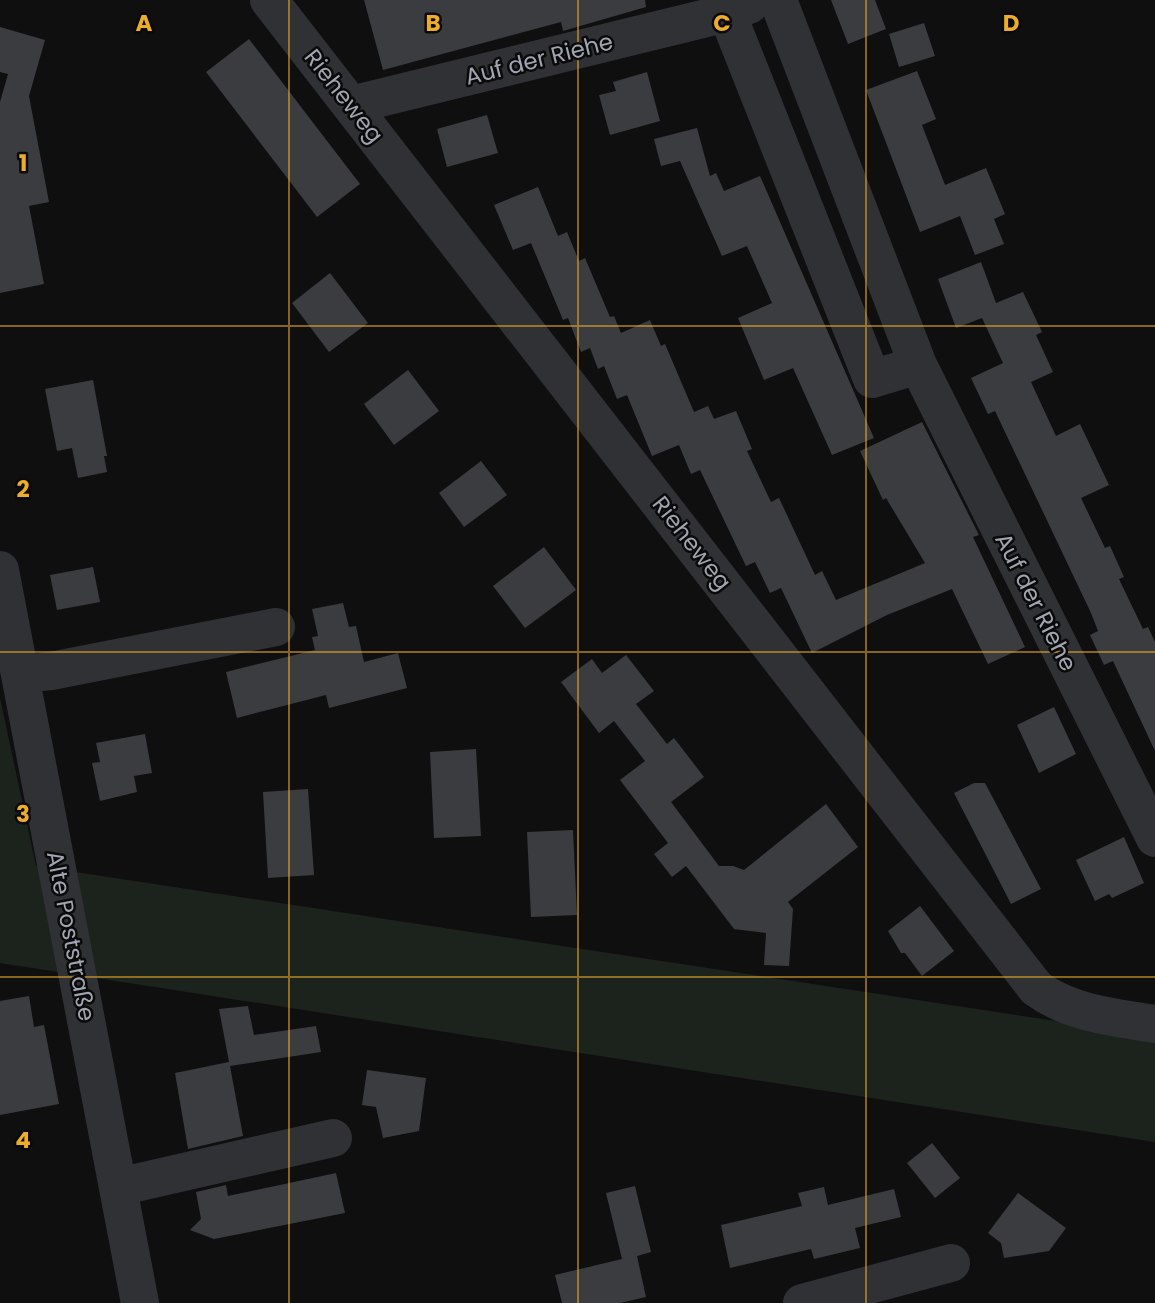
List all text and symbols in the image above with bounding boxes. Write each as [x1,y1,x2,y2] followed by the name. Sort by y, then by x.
[136,7,153,39] text: A
[425,7,441,39] text: B
[713,7,731,39] text: C
[1003,7,1019,39] text: D
[462,25,616,93] street label: Auf der Riehe
[297,42,391,150] street label: Rieheweg
[19,147,27,179] text: 1
[16,473,30,505] text: 2
[645,489,739,597] street label: Rieheweg
[987,527,1085,677] street label: Auf der Riehe
[16,798,30,830] text: 3
[39,848,103,1024] street label: Alte Poststraße
[15,1124,31,1156] text: 4

